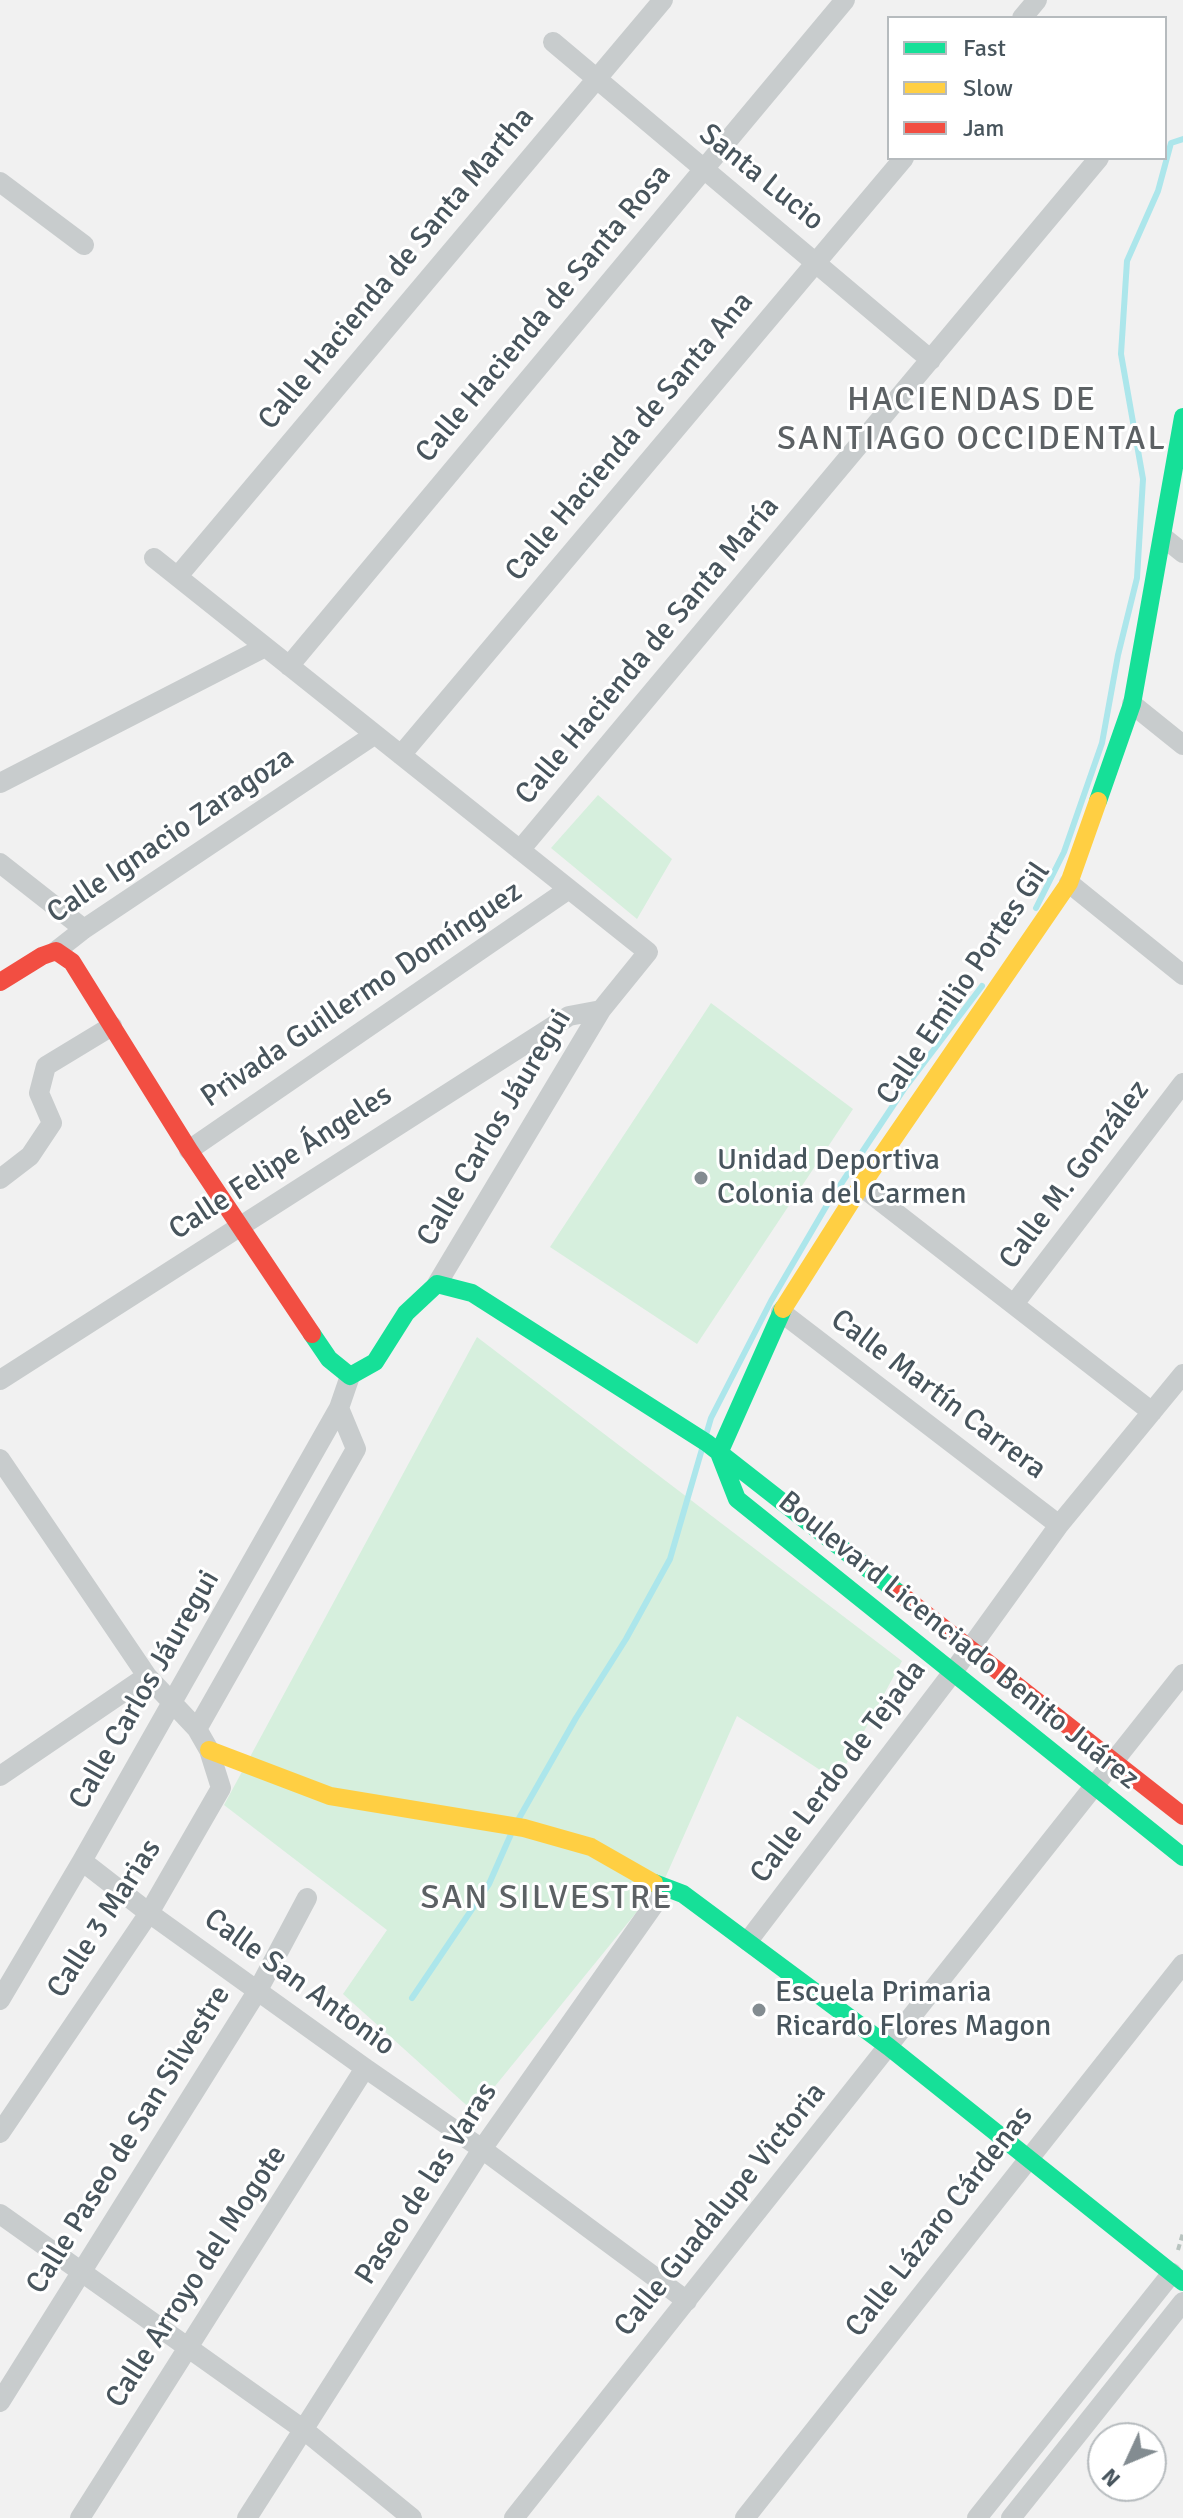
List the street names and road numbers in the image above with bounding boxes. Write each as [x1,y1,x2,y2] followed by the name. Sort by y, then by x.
[251,100,543,438] street label: Calle Hacienda de Santa Martha
[691,117,831,239] street label: Santa Lucio
[409,158,679,470] street label: Calle Hacienda de Santa Rosa
[498,285,762,589] street label: Calle Hacienda de Santa Ana
[509,490,787,812] street label: Calle Hacienda de Santa María
[41,740,301,932] street label: Calle Ignacio Zaragoza
[870,856,1058,1112] street label: Calle Emilio Portes Gil
[195,874,529,1116] street label: Privada Guillermo Domínguez
[410,1003,580,1253] street label: Calle Carlos Jáuregui
[992,1073,1158,1277] street label: Calle M. González
[163,1078,399,1248] street label: Calle Felipe Ángeles
[823,1302,1053,1488] street label: Calle Martín Carrera
[770,1484,1146,1798] street label: Boulevard Licenciado Benito Juárez
[62,1564,228,1816] street label: Calle Carlos Jáuregui
[743,1653,935,1891] street label: Calle Lerdo de Tejada
[40,1833,170,2005] street label: Calle 3 Marias
[197,1902,401,2064] street label: Calle San Antonio
[19,1979,239,2301] street label: Calle Paseo de San Silvestre
[348,2076,506,2292] street label: Paseo de las Varas
[607,2076,835,2344] street label: Calle Guadalupe Victoria
[839,2099,1041,2345] street label: Calle Lázaro Cárdenas
[99,2139,295,2415] street label: Calle Arroyo del Mogote

